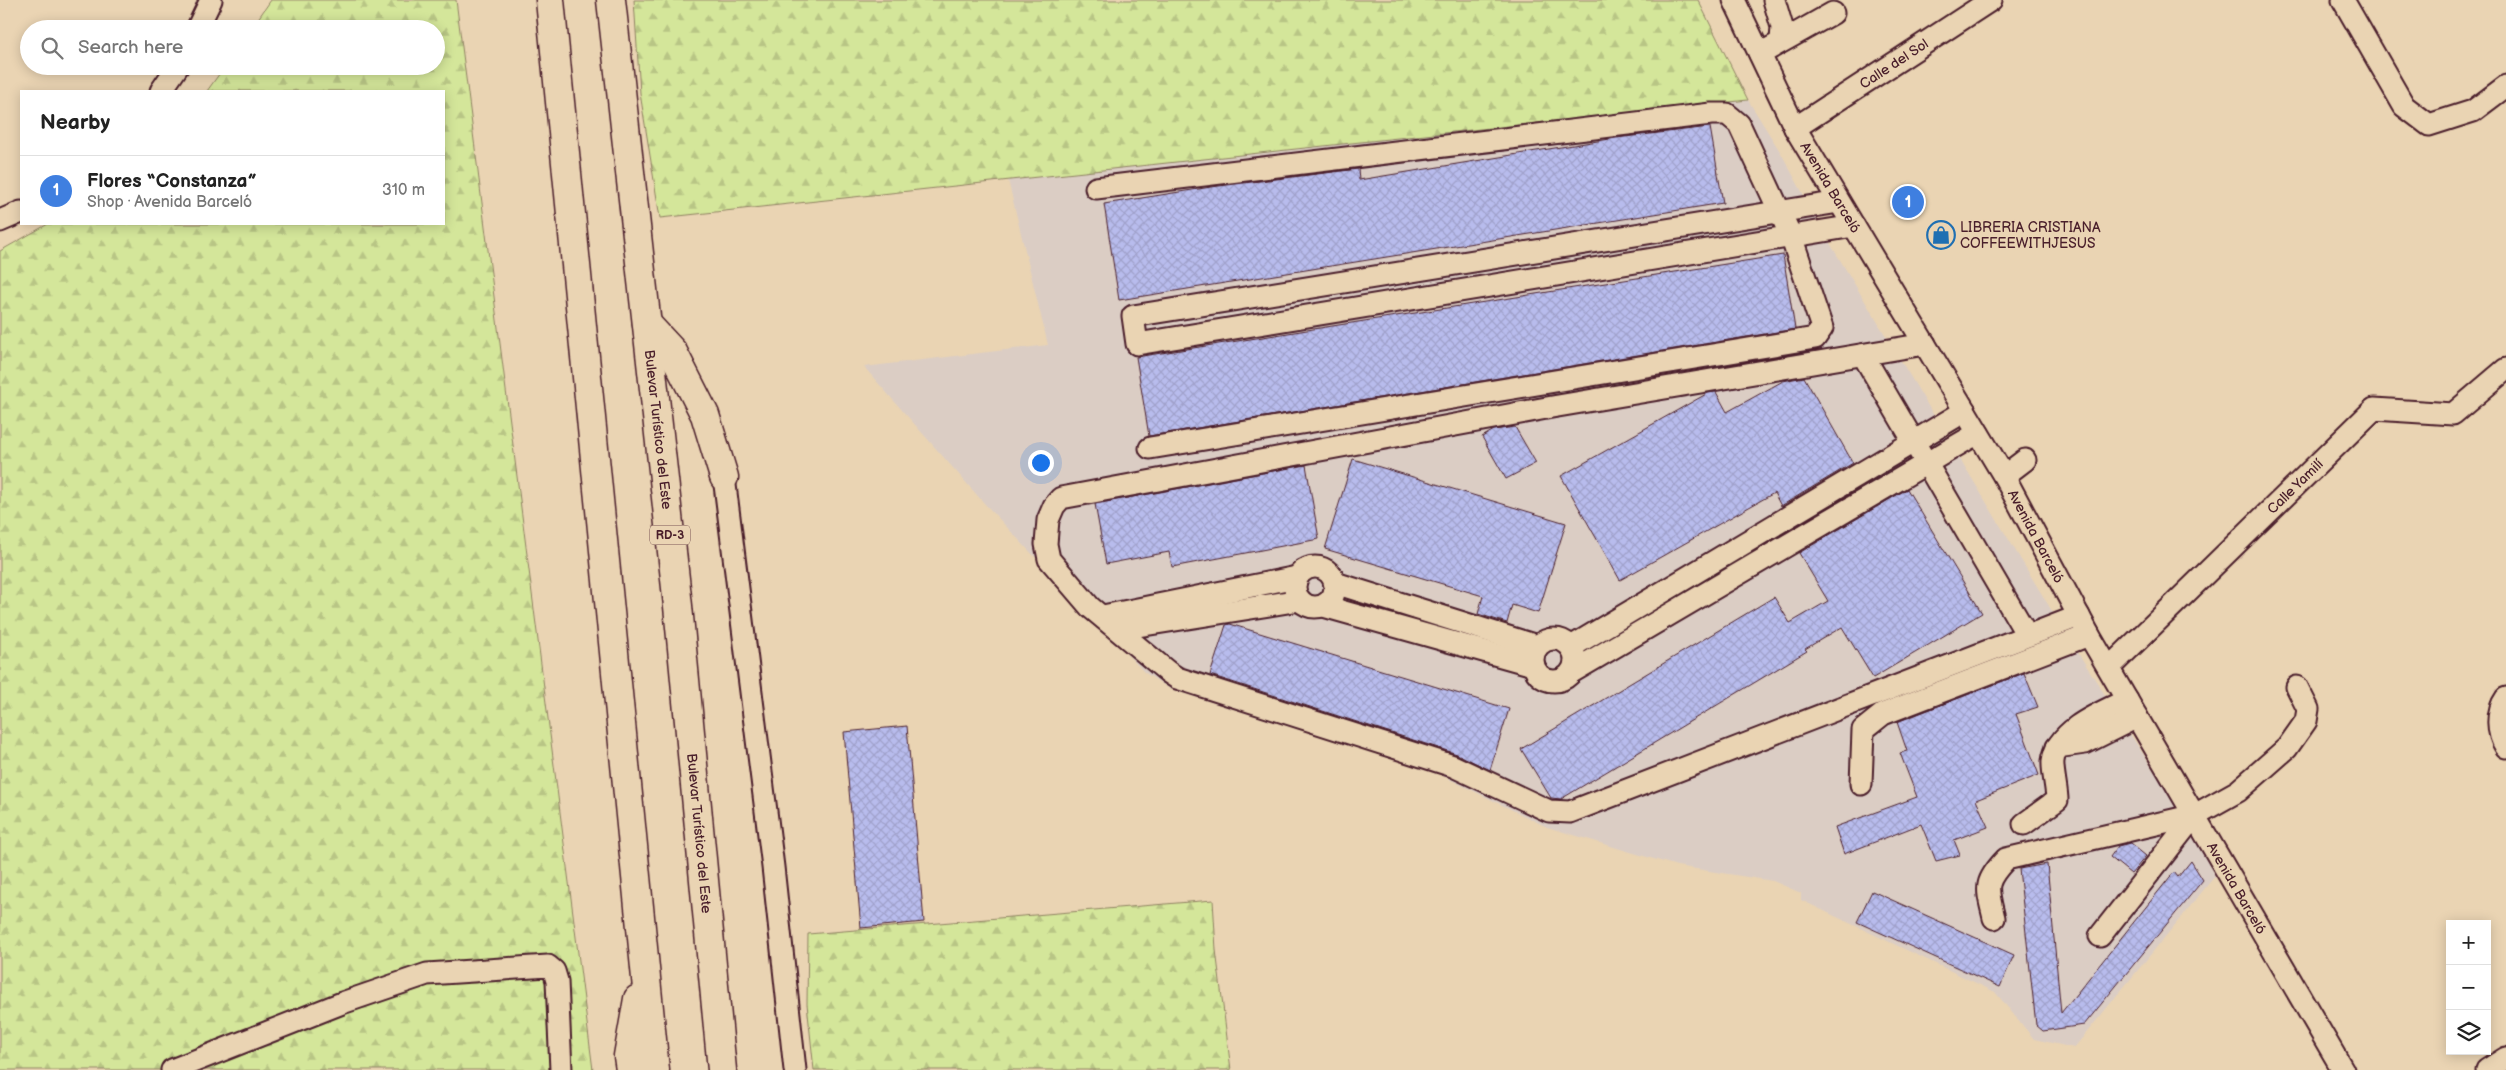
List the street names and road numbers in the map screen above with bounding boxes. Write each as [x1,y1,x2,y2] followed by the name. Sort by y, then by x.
[1856,35,1931,92] street label: Calle del Sol
[1797,139,1864,236] street label: Avenida Barceló
[641,349,676,510] street label: Bulevar Turístico del Este
[2263,455,2327,517] street label: Calle Yamilí
[2004,487,2068,586] street label: Avenida Barceló
[650,526,690,544] road number: RD-3
[684,753,716,914] street label: Bulevar Turístico del Este
[2203,839,2270,937] street label: Avenida Barceló

